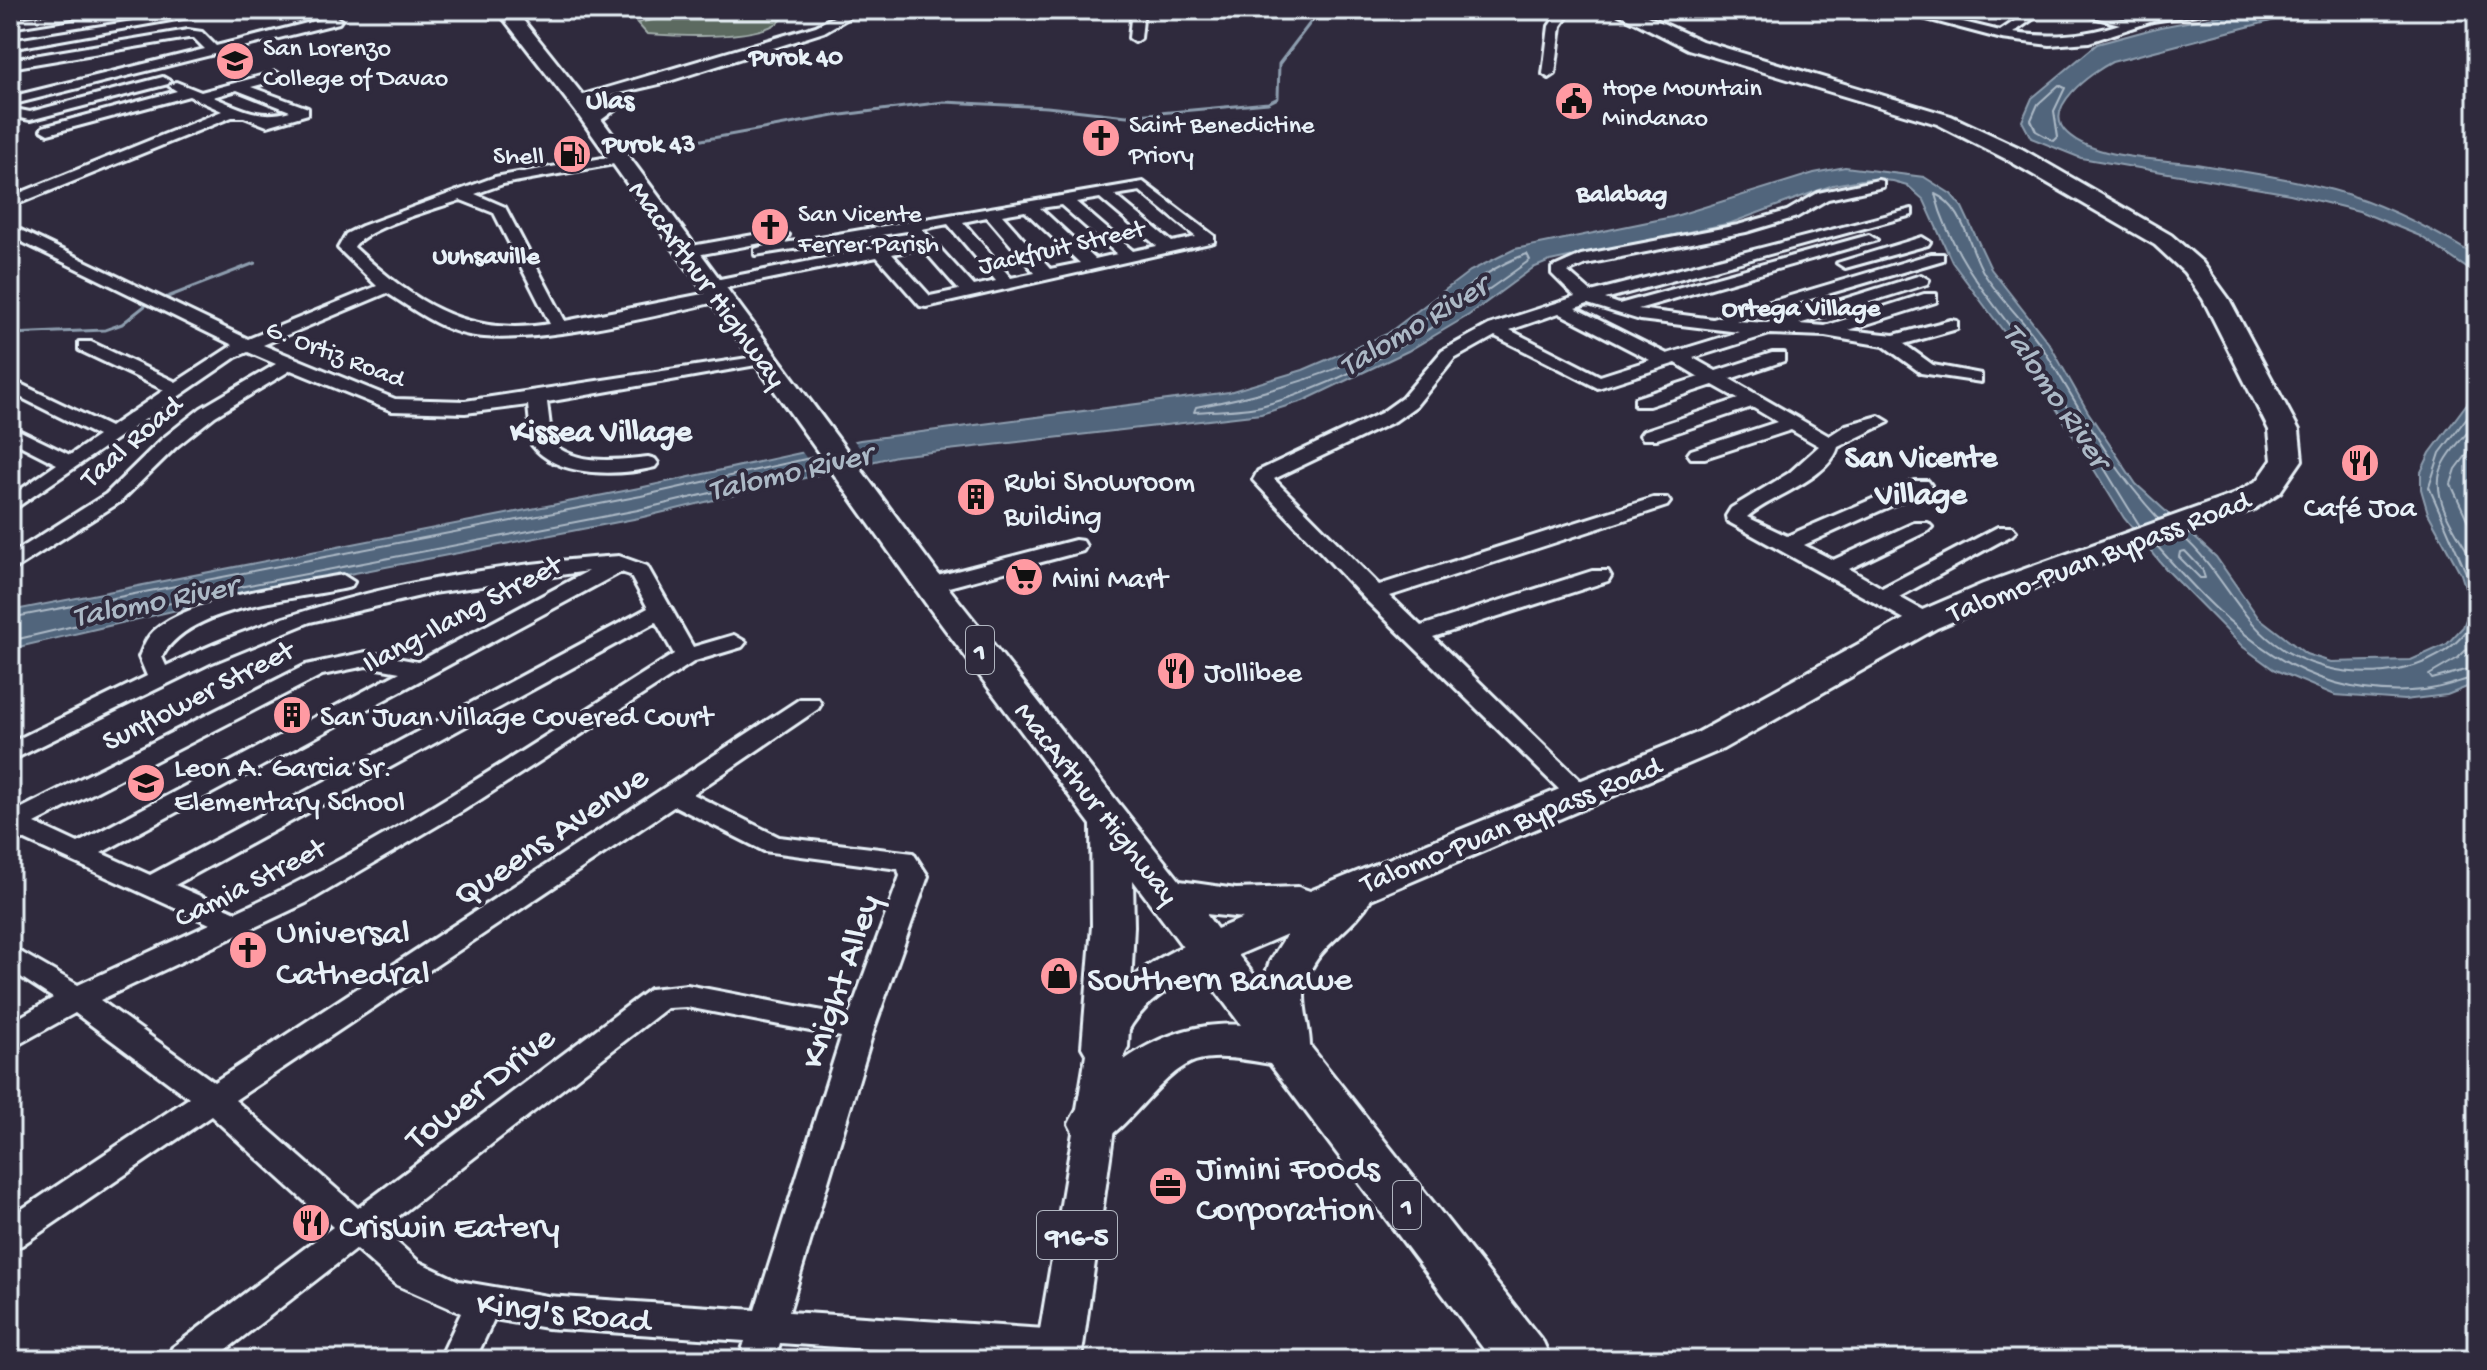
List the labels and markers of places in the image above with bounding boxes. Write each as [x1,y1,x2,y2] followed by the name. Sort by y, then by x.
[263,35,448,96] place label: San Lorenzo College of Davao
[214,40,256,82] school or university icon: San Lorenzo College of Davao
[1602,75,1762,136] place label: Hope Mountain Mindanao
[1553,80,1595,122] public building icon: Hope Mountain Mindanao
[1128,112,1315,173] place label: Saint Benedictine Priory
[1080,117,1122,159] church icon: Saint Benedictine Priory
[551,133,593,175] fuel station icon: Shell
[493,143,544,174] place label: Shell
[797,201,939,262] place label: San Vicente Ferrer Parish
[749,206,791,248] church icon: San Vicente Ferrer Parish
[2339,442,2381,484] restaurant icon: Café Joa
[1003,467,1195,536] place label: Rubi Showroom Building
[955,476,997,518] building icon: Rubi Showroom Building
[2304,493,2418,528] place label: Café Joa
[1003,556,1045,598] supermarket icon: Mini Mart
[1052,564,1170,599] place label: Mini Mart
[1155,650,1197,692] restaurant icon: Jollibee
[1204,658,1303,693] place label: Jollibee
[271,694,313,736] building icon: San Juan Village Covered Court
[320,702,715,737] place label: San Juan Village Covered Court
[174,753,405,822] place label: Leon A. Garcia Sr. Elementary School
[125,762,167,804] school or university icon: Leon A. Garcia Sr. Elementary School
[276,914,430,998] place label: Universal Cathedral
[227,929,269,971] church icon: Universal Cathedral
[1038,955,1080,997] shop icon: Southern Banawe
[1087,961,1353,1004] place label: Southern Banawe
[1196,1150,1382,1234] place label: Jimini Foods Corporation
[1147,1165,1189,1207] office icon: Jimini Foods Corporation
[290,1202,332,1244] restaurant icon: Criswin Eatery
[339,1208,560,1251] place label: Criswin Eatery

